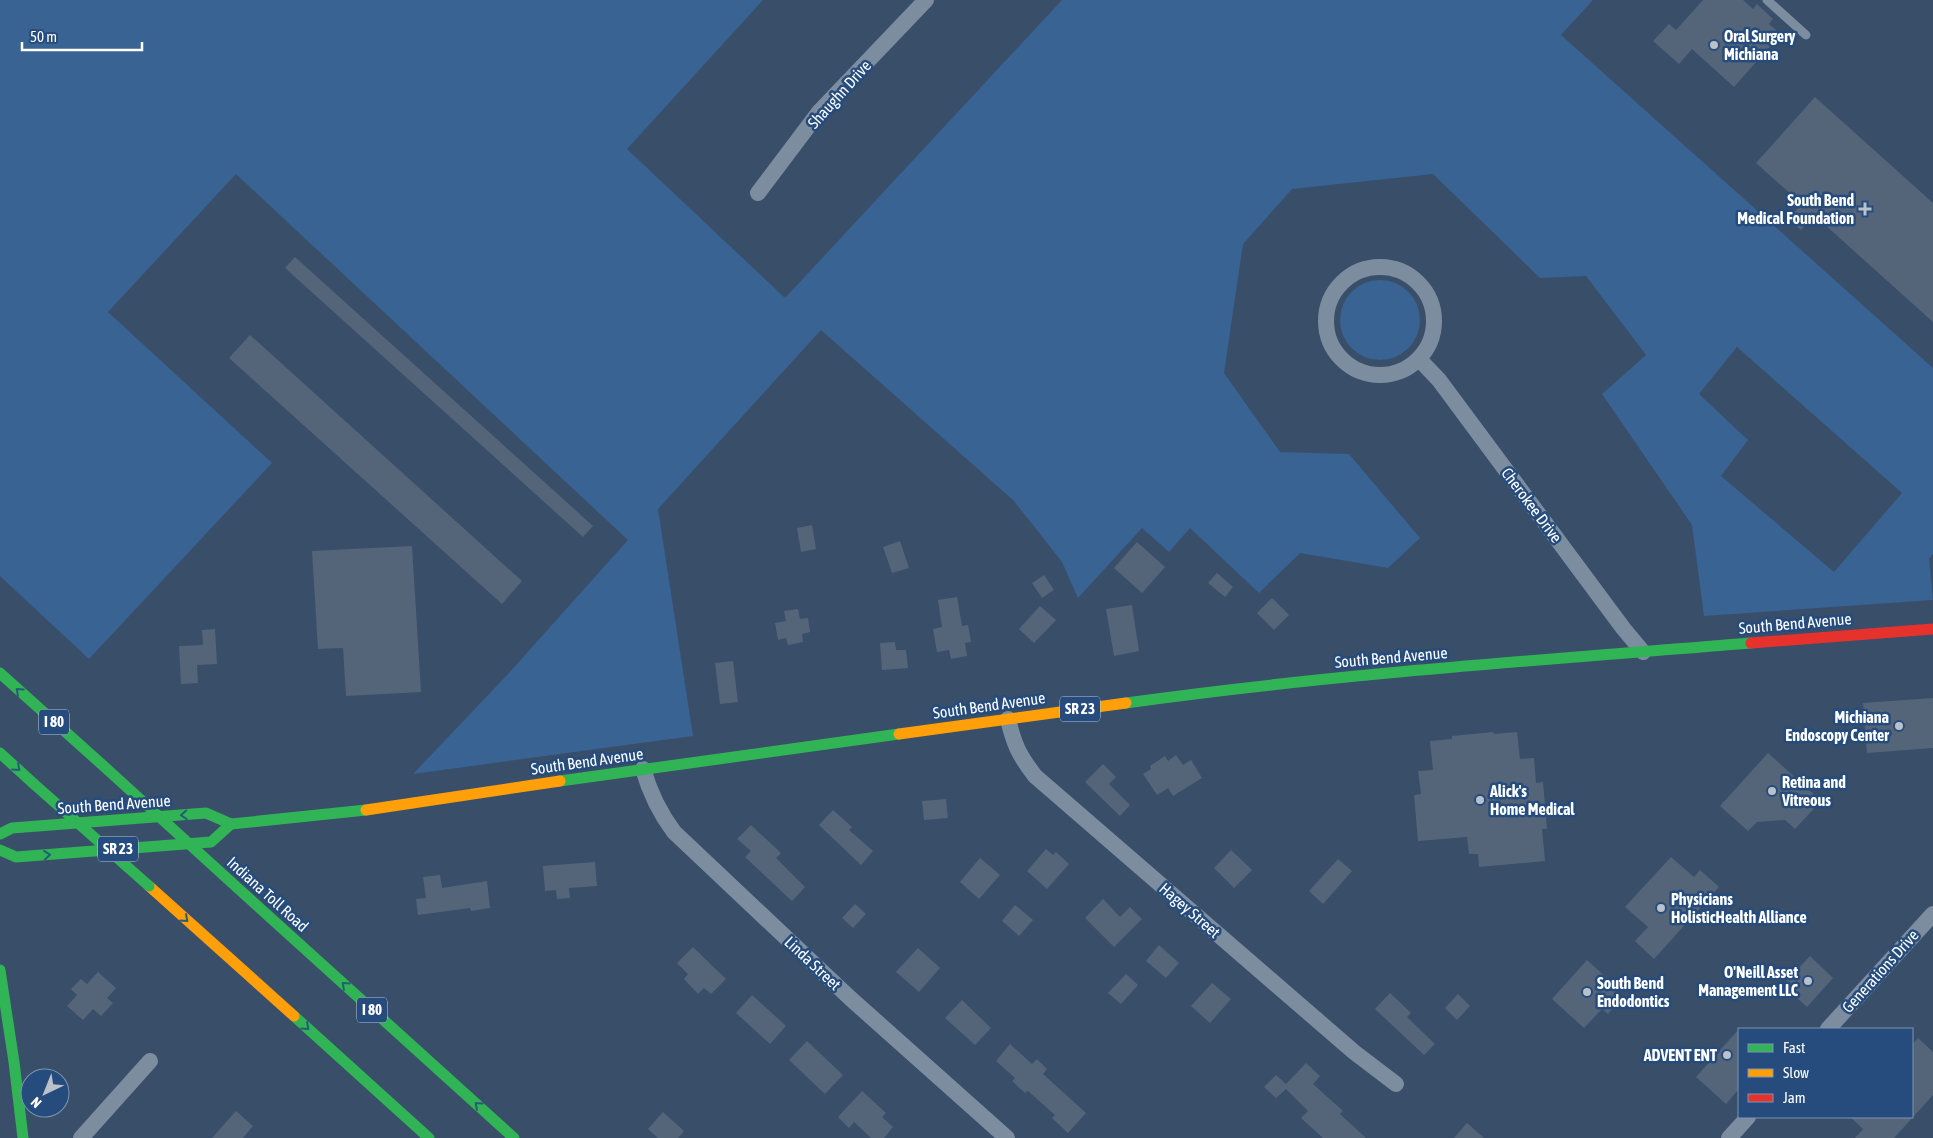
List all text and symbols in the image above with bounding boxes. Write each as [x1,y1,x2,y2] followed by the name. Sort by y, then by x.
[22,20,142,52] scale bar
[1724,27,1796,63] place label: Oral Surgery Michiana
[30,28,57,45] text: 50 m
[1708,39,1720,51] marker: Oral Surgery Michiana
[804,56,875,132] street label: Shaughn Drive
[1737,191,1854,227] place label: South Bend Medical Foundation
[1858,202,1872,216] marker: South Bend Medical Foundation
[1498,464,1566,546] street label: Cherokee Drive
[1738,609,1852,637] street label: South Bend Avenue
[1334,643,1448,671] street label: South Bend Avenue
[16,687,25,696] one-way arrow
[932,688,1046,722] street label: South Bend Avenue
[1060,696,1100,722] road number: SR 23
[1785,708,1889,744] place label: Michiana Endoscopy Center
[39,710,69,734] road number: I 80
[1893,720,1905,732] marker: Michiana Endoscopy Center
[530,744,644,778] street label: South Bend Avenue
[12,762,21,771] one-way arrow
[1781,773,1846,809] place label: Retina and Vitreous
[1489,782,1575,818] place label: Alick's Home Medical
[1766,785,1778,797] marker: Retina and Vitreous
[57,791,171,817] street label: South Bend Avenue
[1474,794,1486,806] marker: Alick's Home Medical
[180,809,188,820] one-way arrow
[98,836,138,862] road number: SR 23
[43,849,51,860] one-way arrow
[224,853,312,935] street label: Indiana Toll Road
[1155,879,1224,942] street label: Hagey Street
[1671,890,1807,926] place label: Physicians HolisticHealth Alliance
[1655,902,1667,914] marker: Physicians HolisticHealth Alliance
[180,913,189,922] one-way arrow
[1838,926,1922,1016] street label: Generations Drive
[781,933,845,994] street label: Linda Street
[1698,963,1799,999] place label: O'Neill Asset Management LLC
[1597,974,1670,1010] place label: South Bend Endodontics
[1802,975,1814,987] marker: O'Neill Asset Management LLC
[341,982,350,991] one-way arrow
[1581,986,1593,998] marker: South Bend Endodontics
[357,998,387,1022] road number: I 80
[301,1022,310,1031] one-way arrow
[1738,1028,1913,1118] legend
[1783,1039,1805,1056] text: Fast
[1643,1046,1718,1064] place label: ADVENT ENT
[1721,1049,1733,1061] marker: ADVENT ENT
[1783,1064,1809,1081] text: Slow
[20,1068,70,1118] north arrow
[1783,1089,1806,1106] text: Jam
[28,1094,45,1111] text: N
[475,1102,484,1111] one-way arrow

